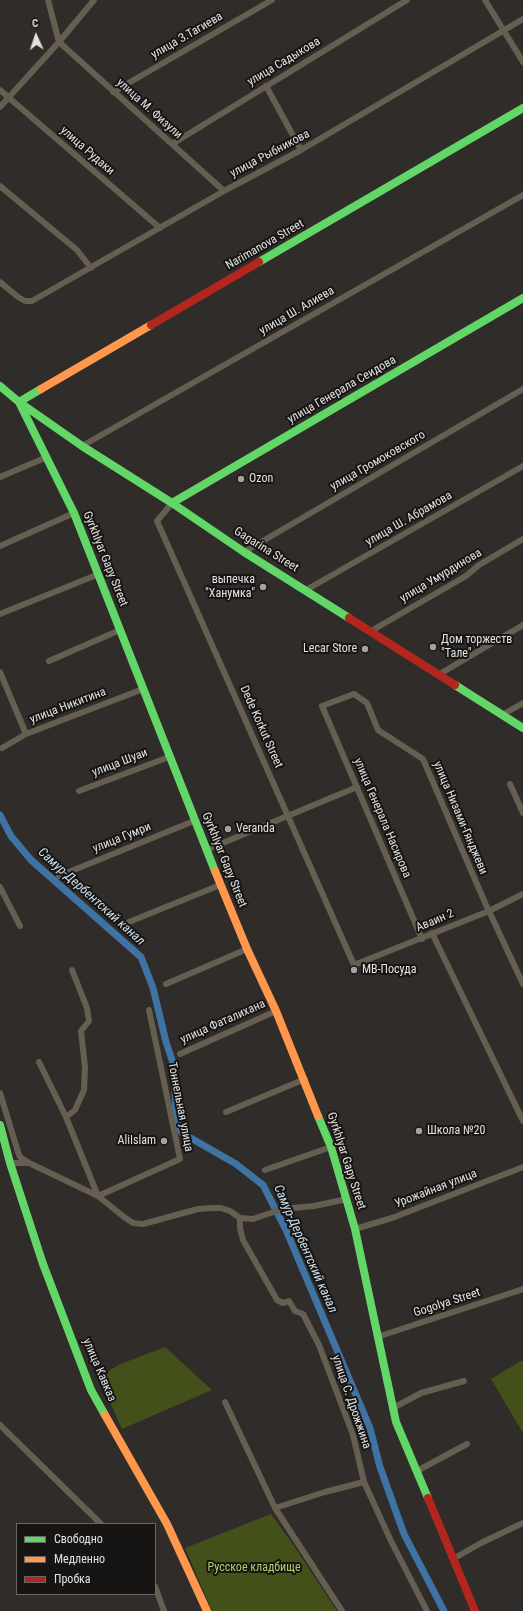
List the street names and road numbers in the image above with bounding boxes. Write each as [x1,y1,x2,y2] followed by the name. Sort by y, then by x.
[149,10,225,62] street label: улица З.Тагиева
[245,35,323,89] street label: улица Садыкова
[113,76,185,142] street label: улица М. Физули
[57,124,117,178] street label: улица Рудаки
[228,127,312,181] street label: улица Рыбникова
[223,217,307,273] street label: Narimanova Street
[257,284,337,338] street label: улица Ш. Алиева
[285,353,399,427] street label: улица Генерала Сеидова
[328,428,428,494] street label: улица Громоковского
[363,488,455,550] street label: улица Ш. Абрамова
[79,509,131,609] street label: Gyrkhlyar Gapy Street
[231,524,301,576] street label: Gagarina Street
[398,546,484,606] street label: улица Умурдинова
[236,684,286,770] street label: Dede Korkut Street
[28,685,108,727] street label: улица Никитина
[90,746,150,780] street label: улица Шуаи
[350,756,414,880] street label: улица Генерала Насирова
[430,759,490,877] street label: улица Низами-Гянджеви
[198,810,250,910] street label: Gyrkhlyar Gapy Street
[91,820,153,856] street label: улица Гумри
[414,907,456,935] street label: Аваин 2
[178,997,268,1047] street label: улица Фаталихана
[164,1061,196,1153] street label: Тоннельная улица
[323,1111,369,1211] street label: Gyrkhlyar Gapy Street
[393,1167,479,1211] street label: Урожайная улица
[412,1285,482,1321] street label: Gogolya Street
[79,1336,119,1404] street label: улица Кавказ
[328,1353,374,1451] street label: улица С. Дрожжина

